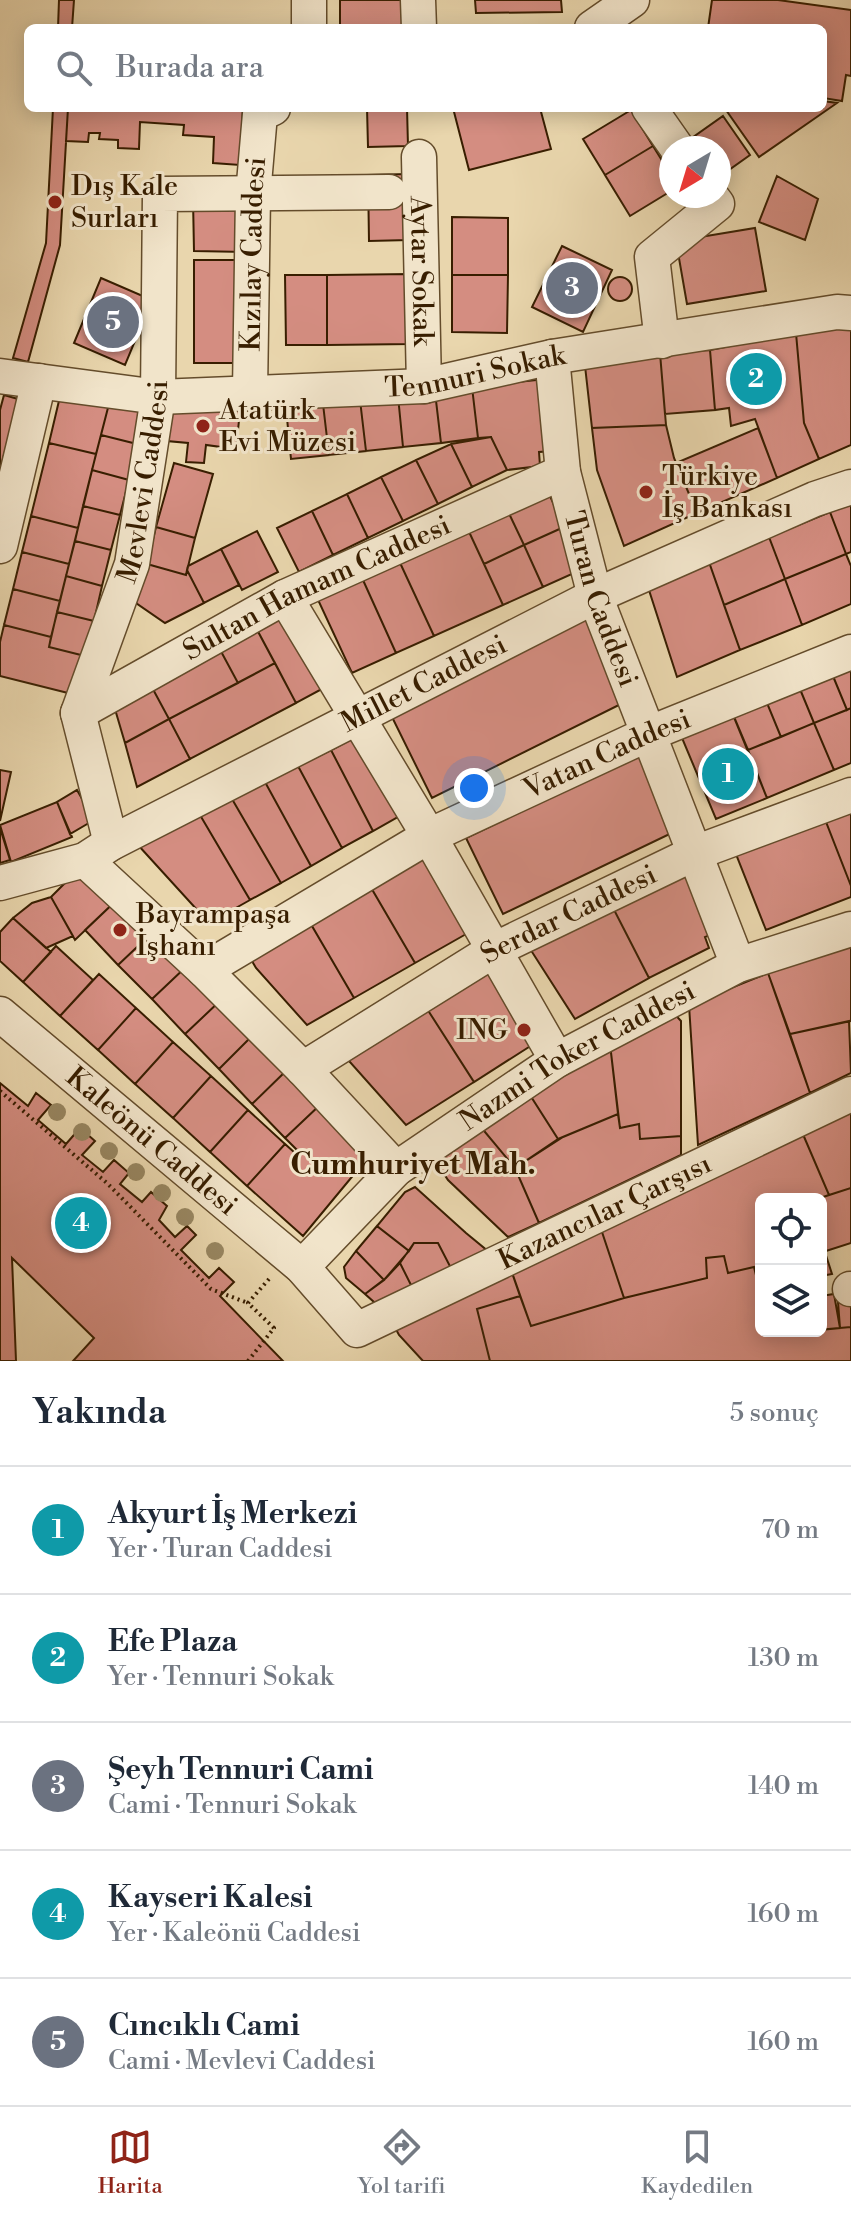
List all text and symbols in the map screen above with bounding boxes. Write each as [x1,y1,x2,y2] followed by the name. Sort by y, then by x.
[24,24,827,112] search box
[52,46,96,90] icon: search
[116,49,264,87] text: Burada ara
[659,136,731,208] north arrow
[233,155,274,352] street label: Kızılay Caddesi
[71,169,178,236] place label: Dış Kale Surları
[46,193,64,211] marker: Dış Kale Surları
[402,195,441,348] street label: Aytar Sokak
[546,258,598,318] pin: 3
[87,292,139,352] pin: 5
[384,337,569,405] street label: Tennuri Sokak
[730,349,782,409] pin: 2
[109,380,176,588] street label: Mevlevi Caddesi
[218,393,356,460] place label: Atatürk Evi Müzesi
[194,417,212,435] marker: Atatürk Evi Müzesi
[662,459,792,526] place label: Türkiye İş Bankası
[637,483,655,501] marker: Türkiye İş Bankası
[177,507,456,668] street label: Sultan Hamam Caddesi
[556,507,646,692] street label: Turan Caddesi
[335,627,512,740] street label: Millet Caddesi
[517,701,696,807] street label: Vatan Caddesi
[702,744,754,804] pin: 1
[454,768,494,808] your location
[474,857,662,971] street label: Serdar Caddesi
[135,897,291,964] place label: Bayrampaşa İşhanı
[111,921,129,939] marker: Bayrampaşa İşhanı
[453,973,701,1138] street label: Nazmi Toker Caddesi
[456,1013,508,1048] place label: ING
[515,1021,533,1039] marker: ING
[59,1059,245,1223] street label: Kaleönü Caddesi
[290,1146,536,1184] district label: Cumhuriyet Mah.
[492,1146,717,1278] street label: Kazancılar Çarşısı
[55,1193,107,1253] pin: 4
[755,1193,827,1337] map controls
[755,1193,827,1265] button: locate
[755,1265,827,1337] button: layers
[32,1392,166,1434] text: Yakında
[730,1397,819,1429] text: 5 sonuç
[108,1495,357,1533] text: Akyurt İş Merkezi
[52,1514,64,1546] text: 1
[761,1514,819,1546] text: 70 m
[108,1533,332,1565] text: Yer · Turan Caddesi
[108,1623,237,1661] text: Efe Plaza
[50,1642,66,1674] text: 2
[748,1642,819,1674] text: 130 m
[108,1661,333,1693] text: Yer · Tennuri Sokak
[108,1751,374,1789] text: Şeyh Tennuri Cami
[50,1770,66,1802] text: 3
[748,1770,819,1802] text: 140 m
[108,1789,356,1821] text: Cami · Tennuri Sokak
[108,1879,313,1917] text: Kayseri Kalesi
[49,1898,67,1930] text: 4
[748,1898,819,1930] text: 160 m
[108,1917,361,1949] text: Yer · Kaleönü Caddesi
[108,2007,300,2045] text: Cıncıklı Cami
[50,2026,66,2058] text: 5
[748,2026,819,2058] text: 160 m
[108,2045,376,2077] text: Cami · Mevlevi Caddesi
[98,2125,163,2200] tab: Harita
[358,2125,445,2200] tab: Yol tarifi
[641,2125,753,2200] tab: Kaydedilen

